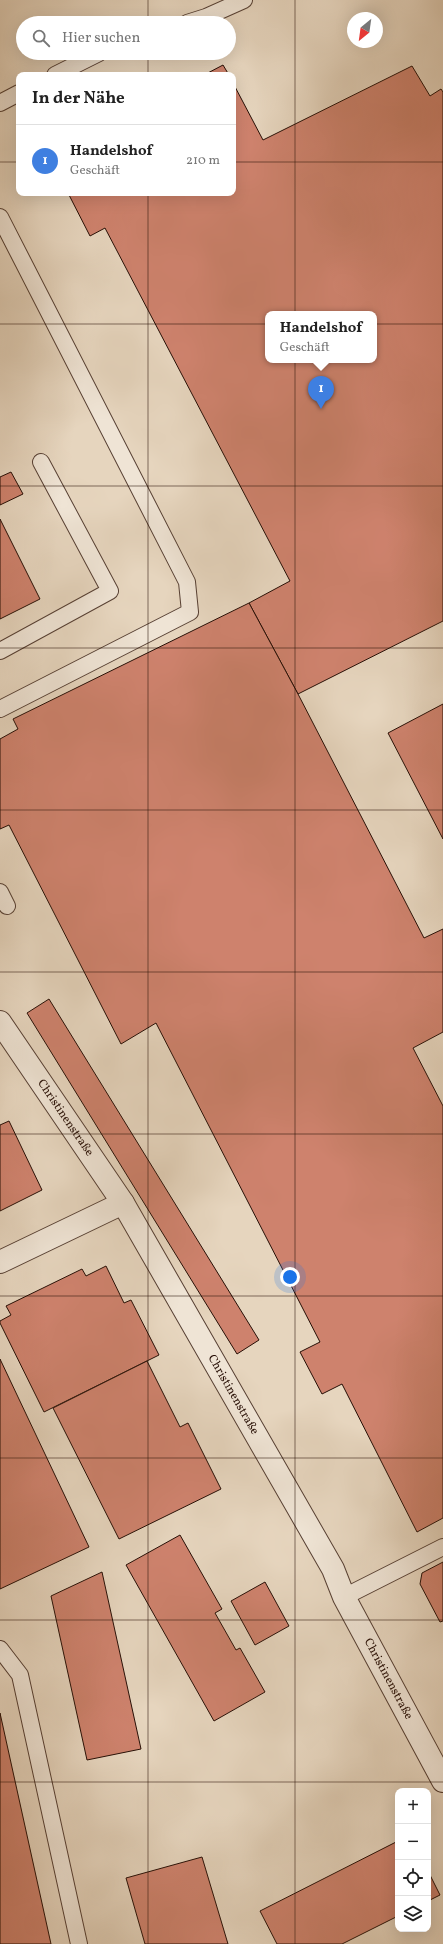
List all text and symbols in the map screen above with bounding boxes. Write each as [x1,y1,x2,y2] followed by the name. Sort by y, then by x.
[347,12,383,48] north arrow
[16,16,236,60] search box
[30,27,52,49] icon: search
[62,28,140,49] text: Hier suchen
[32,87,125,110] text: In der Nähe
[70,141,152,162] text: Handelshof
[42,152,48,170] text: 1
[186,152,220,170] text: 210 m
[70,162,120,180] text: Geschäft
[265,311,377,363] popup
[280,318,362,339] text: Handelshof
[280,339,330,357] text: Geschäft
[308,376,334,409] pin: 1
[33,1076,97,1160] street label: Christinenstraße
[280,1267,300,1287] your location
[204,1352,263,1438] street label: Christinenstraße
[360,1636,417,1723] street label: Christinenstraße
[395,1788,431,1932] map controls
[395,1788,431,1824] button: +
[395,1824,431,1860] button: −
[395,1860,431,1896] button: locate
[395,1896,431,1932] button: layers

